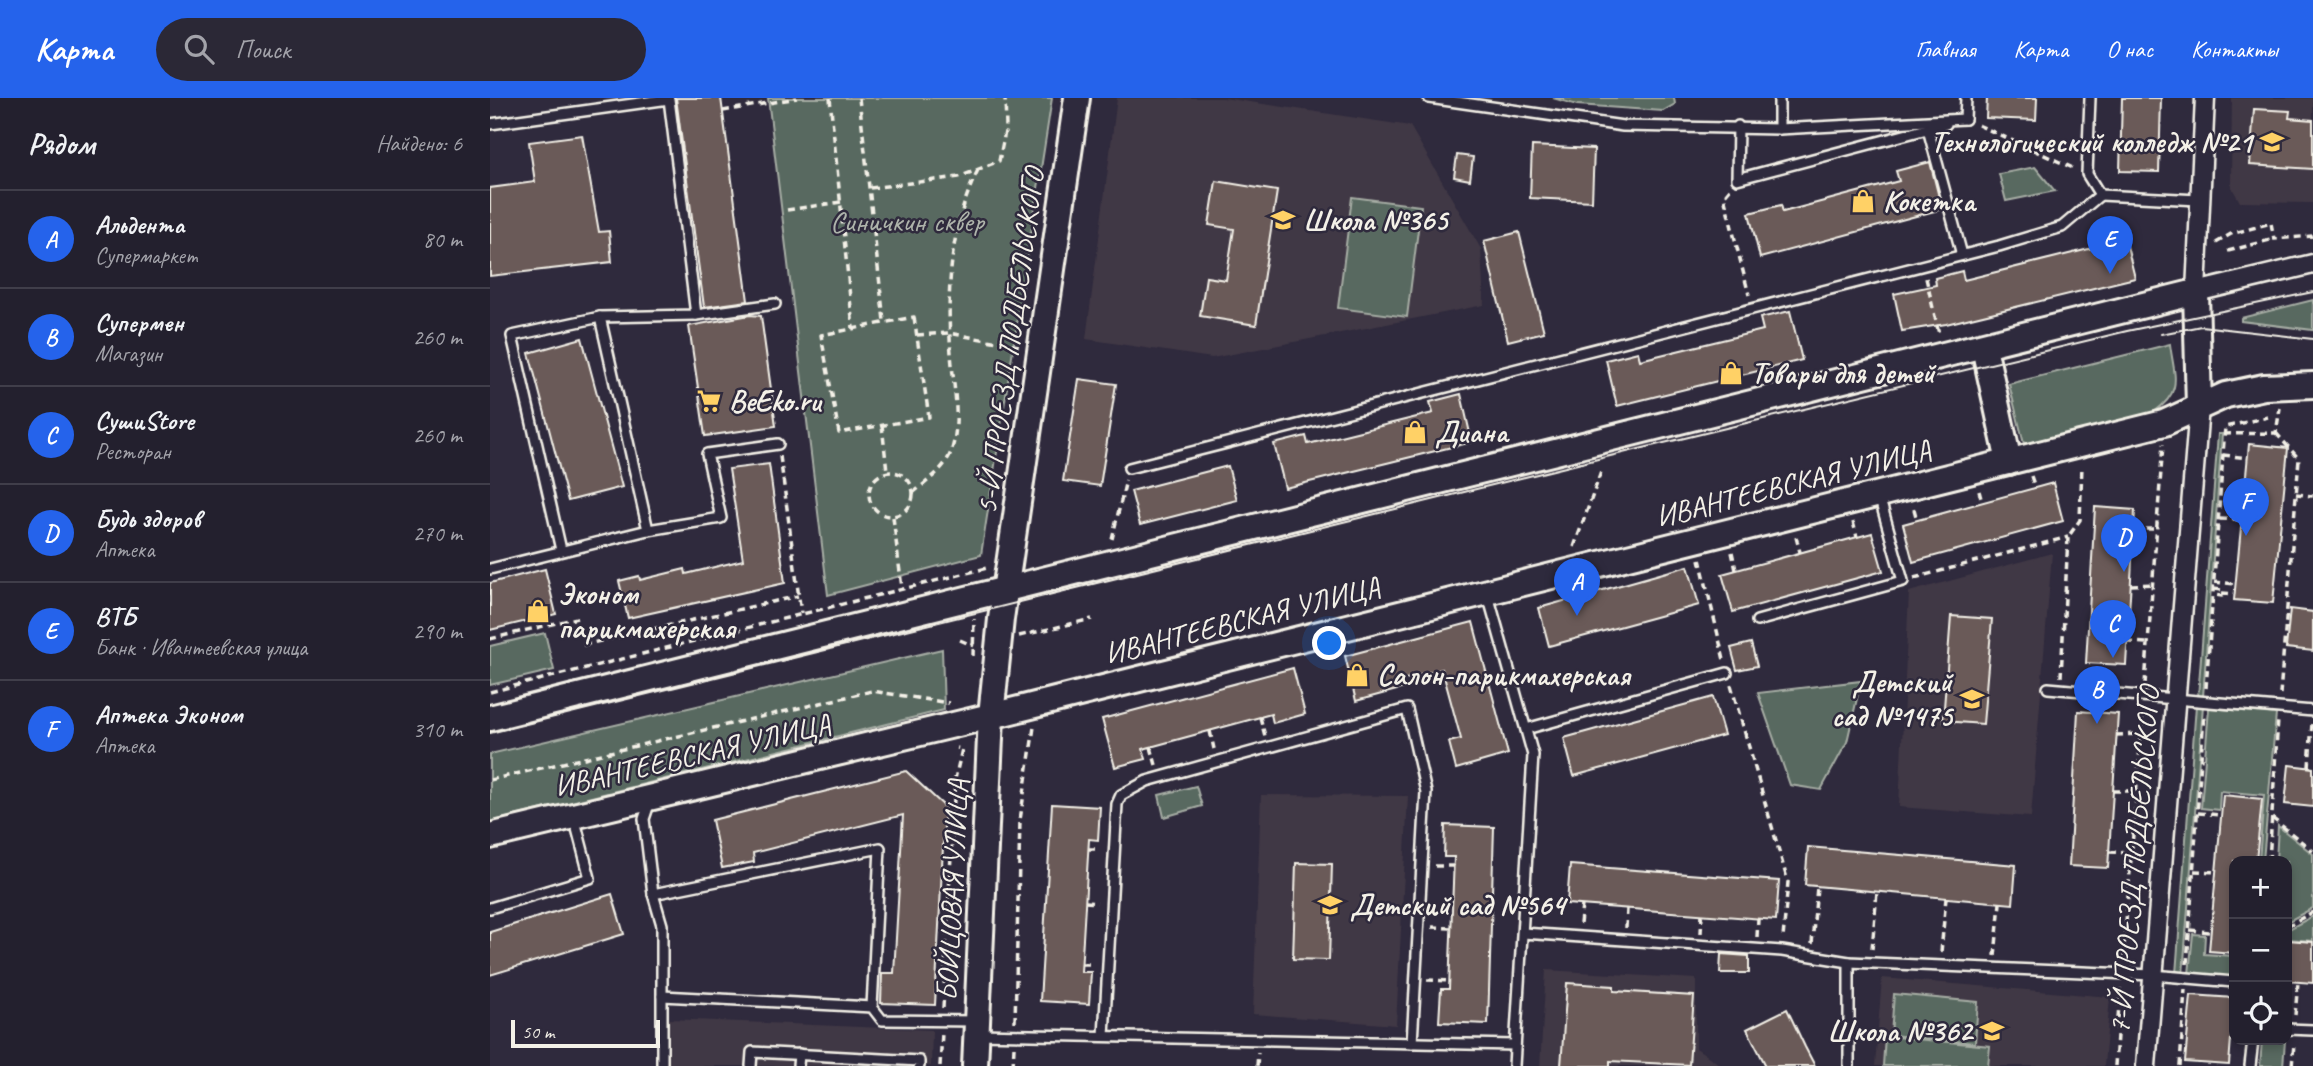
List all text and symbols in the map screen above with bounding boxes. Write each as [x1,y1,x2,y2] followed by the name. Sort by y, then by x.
[156,18,646,81] search box
[35,28,114,70] text: Карта
[180,30,218,68] icon: search
[236,33,290,66] text: Поиск
[1915,34,1976,64] text: Главная
[2014,34,2068,64] text: Карта
[2106,34,2153,64] text: О нас
[2191,34,2278,64] text: Контакты
[1930,123,2255,161] place label: Технологический колледж №21
[28,125,95,163] text: Рядом
[2258,128,2286,156] school or university icon: Технологический колледж №21
[376,129,462,158] text: Найдено: 6
[967,163,1054,516] street label: 5-Й ПРОЕЗД ПОДБЕЛЬСКОГО
[1883,182,1978,220] place label: Кокетка
[1849,187,1877,215] shop icon: Кокетка
[1303,201,1450,239] place label: Школа №365
[830,202,986,240] park label: Синичкин сквер
[1269,206,1297,234] school or university icon: Школа №365
[95,208,184,241] text: Альдента
[2087,216,2133,274] pin: E
[45,225,57,254] text: A
[423,225,462,254] text: 80 m
[95,241,198,270] text: Супермаркет
[95,306,184,339] text: Супермен
[45,323,57,352] text: B
[413,323,462,352] text: 260 m
[95,339,162,368] text: Магазин
[1751,354,1937,392] place label: Товары для детей
[1717,359,1745,387] shop icon: Товары для детей
[729,382,823,420] place label: BeEko.ru
[695,387,723,415] supermarket icon: BeEko.ru
[95,404,194,437] text: СушиStore
[1435,413,1511,451] place label: Диана
[1401,418,1429,446] shop icon: Диана
[46,421,56,450] text: C
[413,421,462,450] text: 260 m
[1651,430,1936,536] street label: ИВАНТЕЕВСКАЯ УЛИЦА
[95,437,171,466] text: Ресторан
[2223,478,2269,536] pin: F
[95,502,201,535] text: Будь здоров
[2101,514,2147,572] pin: D
[44,519,58,548] text: D
[413,519,462,548] text: 270 m
[95,535,154,564] text: Аптека
[1554,558,1600,616] pin: A
[1100,567,1385,673] street label: ИВАНТЕЕВСКАЯ УЛИЦА
[558,575,738,647] place label: Эконом парикмахерская
[524,597,552,625] shop icon: Эконом парикмахерская
[95,600,136,633] text: ВТБ
[2090,600,2136,658] pin: C
[45,617,57,646] text: E
[413,617,462,646] text: 290 m
[1312,626,1346,660] your location
[95,633,307,662] text: Банк · Ивантеевская улица
[1377,656,1632,694] place label: Салон-парикмахерская
[1343,661,1371,689] shop icon: Салон-парикмахерская
[1831,663,1955,735] place label: Детский сад №1475
[2074,666,2120,724] pin: B
[2100,682,2168,1035] street label: 7-Й ПРОЕЗД ПОДБЕЛЬСКОГО
[1958,685,1986,713] school or university icon: Детский сад №1475
[95,698,243,731] text: Аптека Эконом
[550,705,835,805] street label: ИВАНТЕЕВСКАЯ УЛИЦА
[46,715,56,744] text: F
[413,715,462,744] text: 310 m
[95,731,154,760] text: Аптека
[927,777,977,1002] street label: БОЙЦОВАЯ УЛИЦА
[2229,856,2292,1045] map controls
[2229,856,2292,919] button: +
[1350,886,1568,924] place label: Детский сад №564
[1316,891,1344,919] school or university icon: Детский сад №564
[2229,919,2292,982] button: −
[2229,982,2292,1045] button: locate
[1827,1012,1974,1050] place label: Школа №362
[511,1017,660,1049] scale bar
[1978,1017,2006,1045] school or university icon: Школа №362
[522,1020,554,1044] text: 50 m

